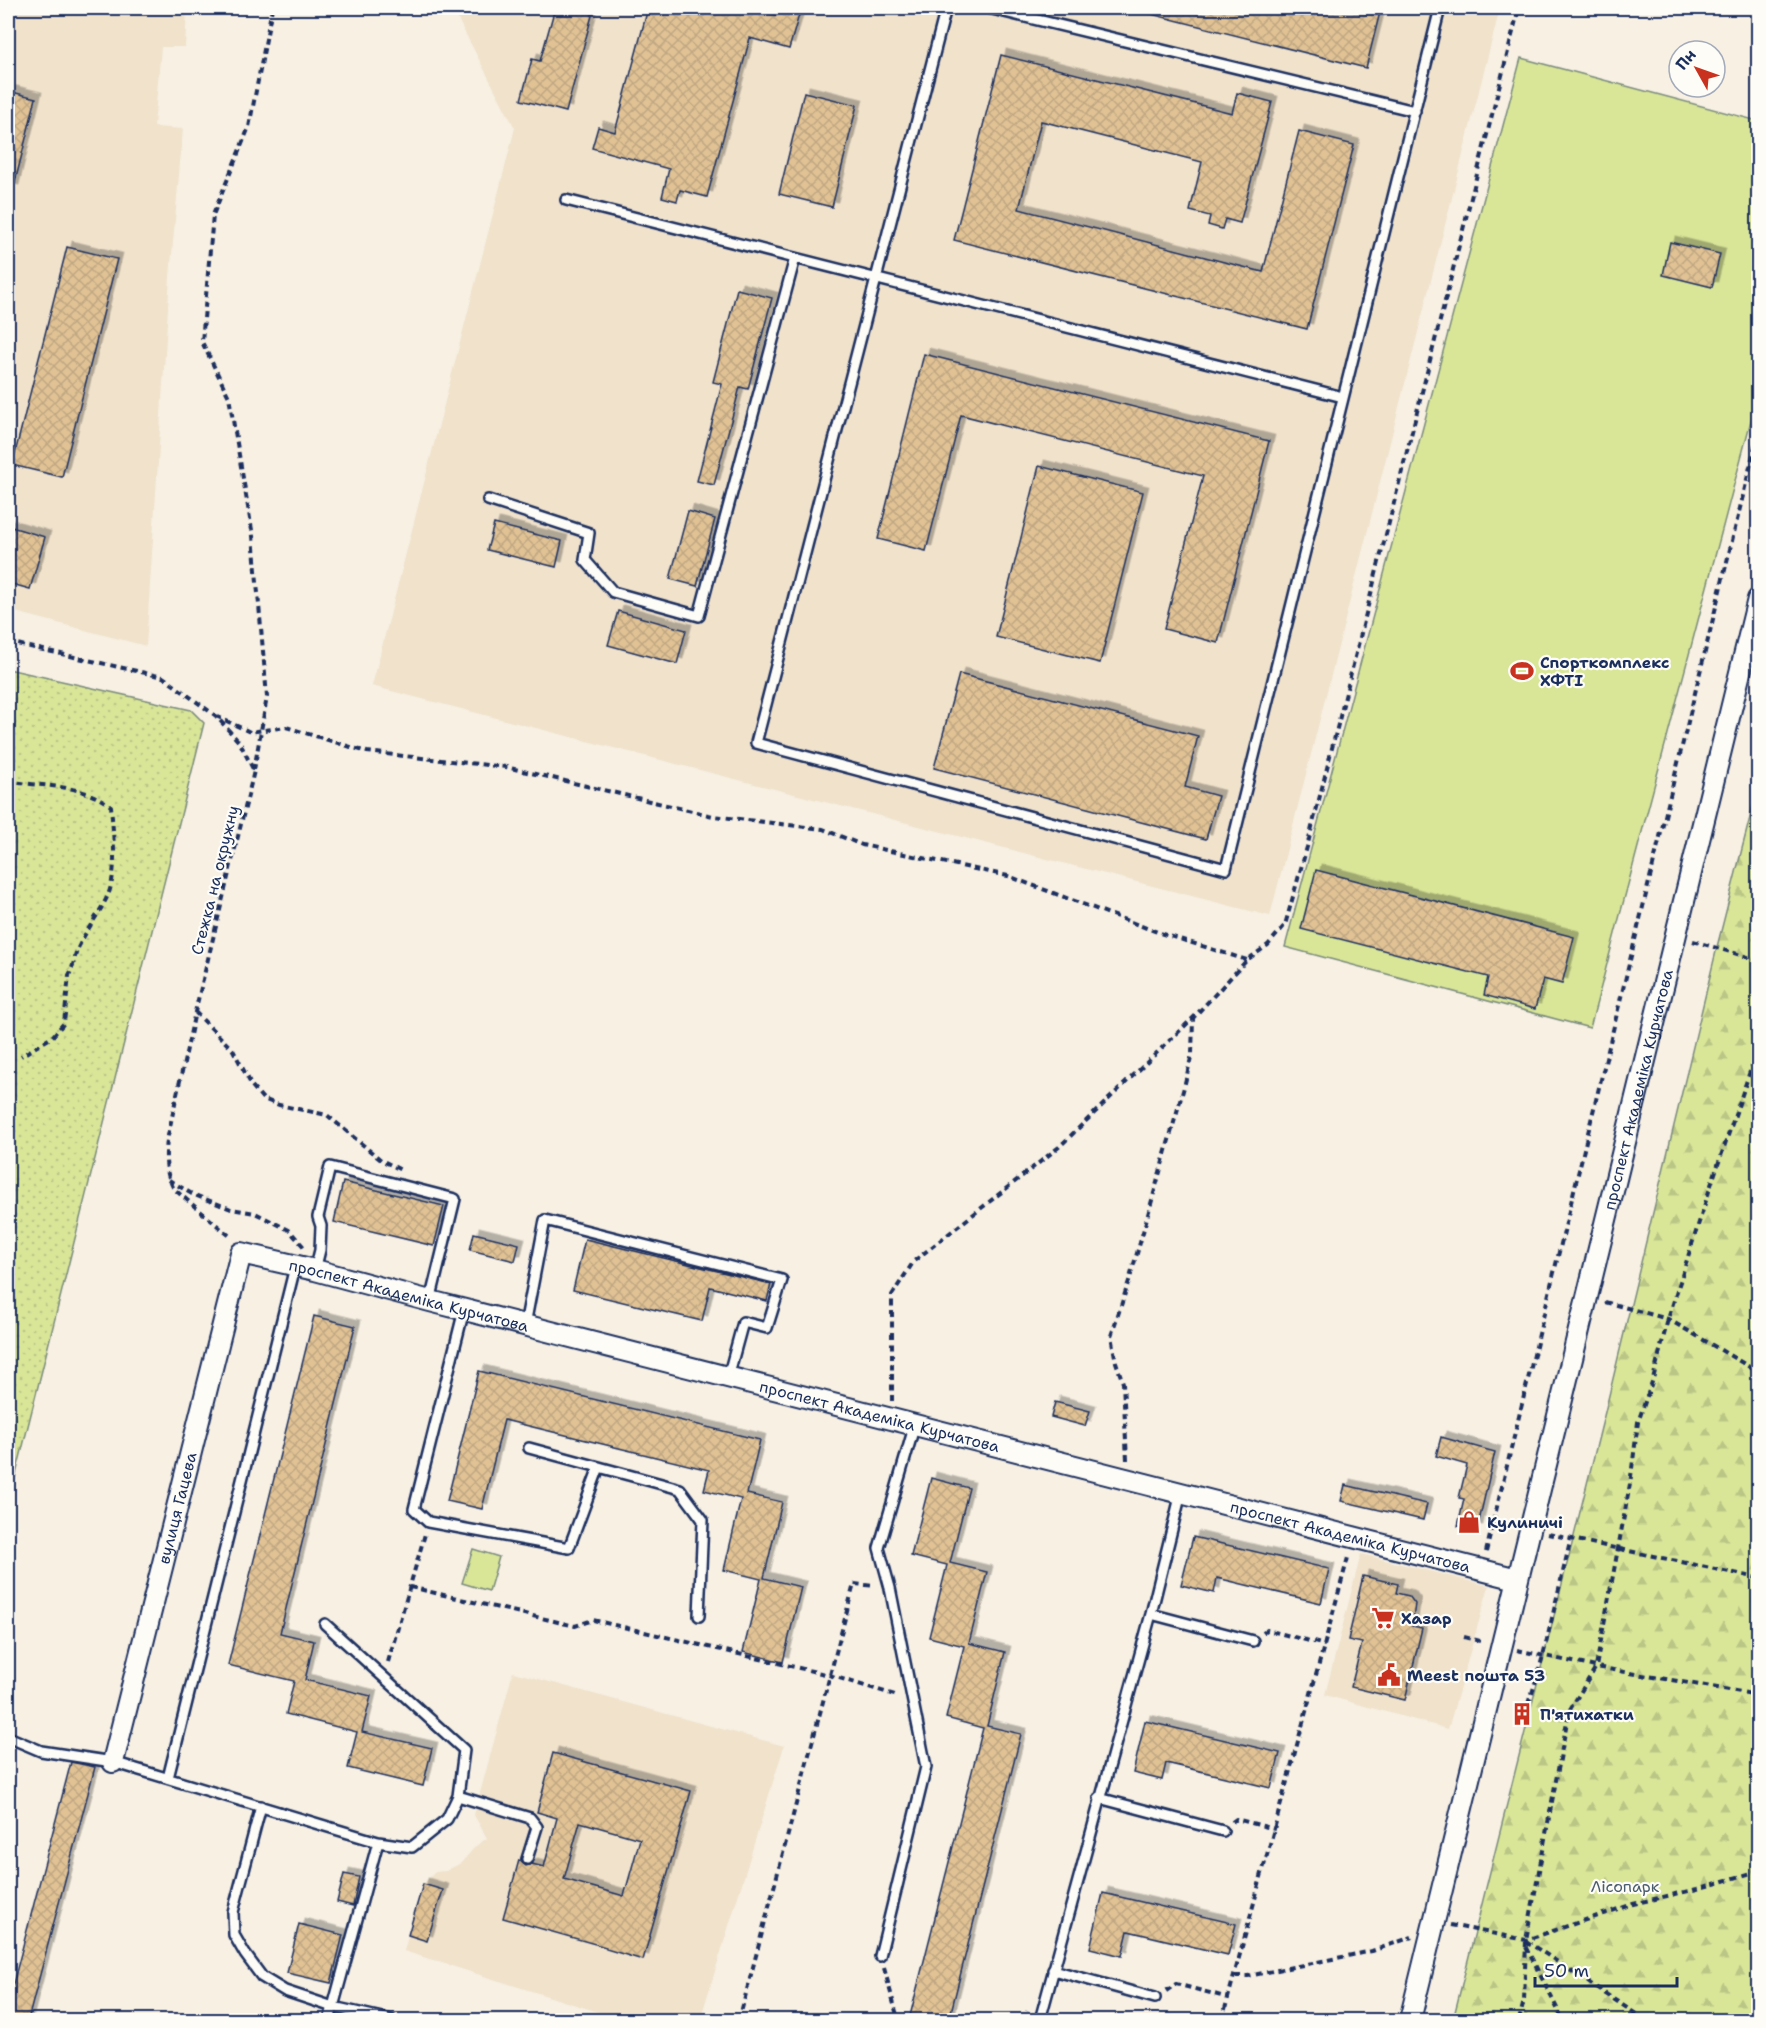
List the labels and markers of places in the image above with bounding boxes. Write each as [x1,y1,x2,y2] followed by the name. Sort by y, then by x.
[1540,652,1670,691] place label: Спорткомплекс ХФТІ
[1509,658,1535,684] sports icon: Спорткомплекс ХФТІ
[1456,1509,1482,1535] shop icon: Кулиничі
[1487,1512,1563,1533] place label: Кулиничі
[1370,1605,1396,1631] supermarket icon: Хазар
[1401,1608,1452,1629] place label: Хазар
[1376,1662,1402,1688] public building icon: Meest пошта 53
[1407,1665,1545,1686] place label: Meest пошта 53
[1509,1701,1535,1727] building icon: П'ятихатки
[1540,1704,1634,1725] place label: П'ятихатки

